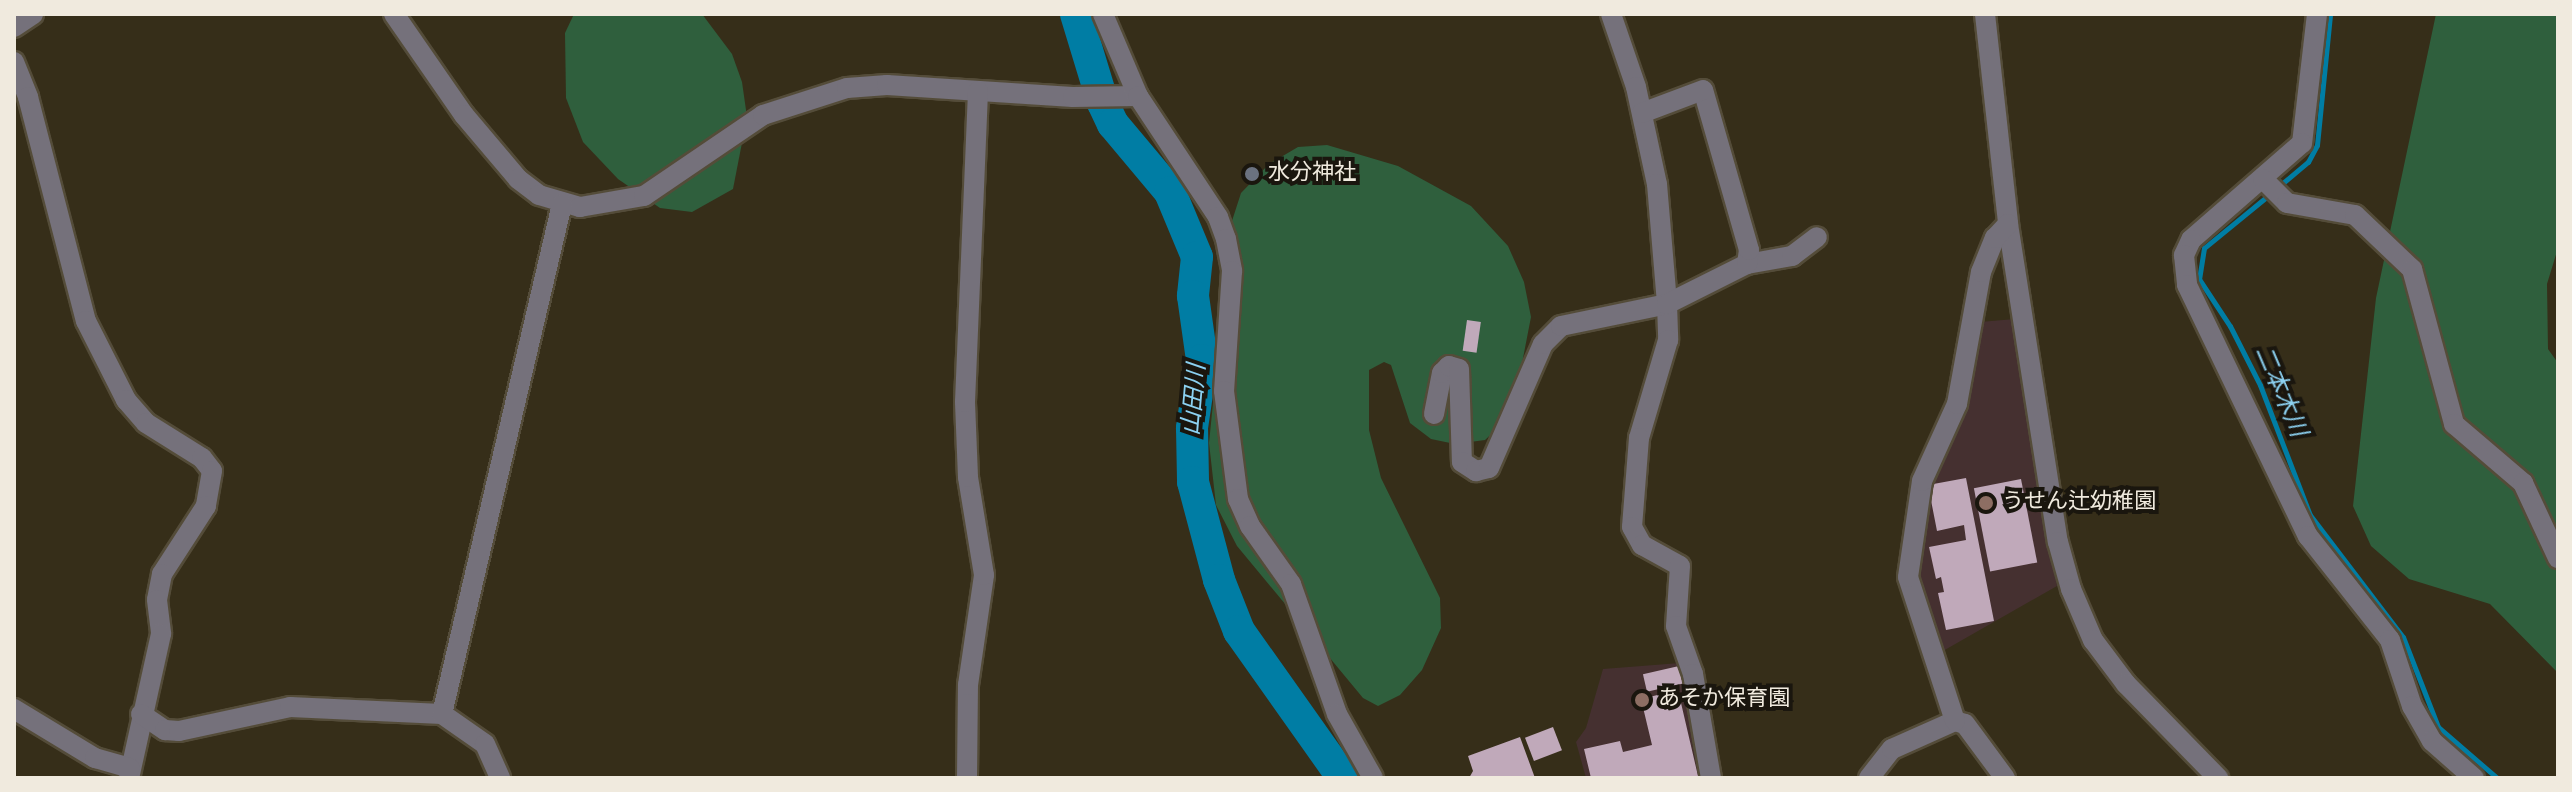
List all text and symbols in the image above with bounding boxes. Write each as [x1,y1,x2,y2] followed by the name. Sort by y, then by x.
[1268,161,1356,187] place label: 水分神社
[1243,165,1261,183] marker: 水分神社
[2247,342,2311,442] water label: 二本木川
[1179,363,1213,437] water label: 山田川
[2002,490,2156,516] place label: うせん辻幼稚園
[1977,494,1995,512] marker: うせん辻幼稚園
[1658,687,1790,713] place label: あそか保育園
[1633,691,1651,709] marker: あそか保育園

